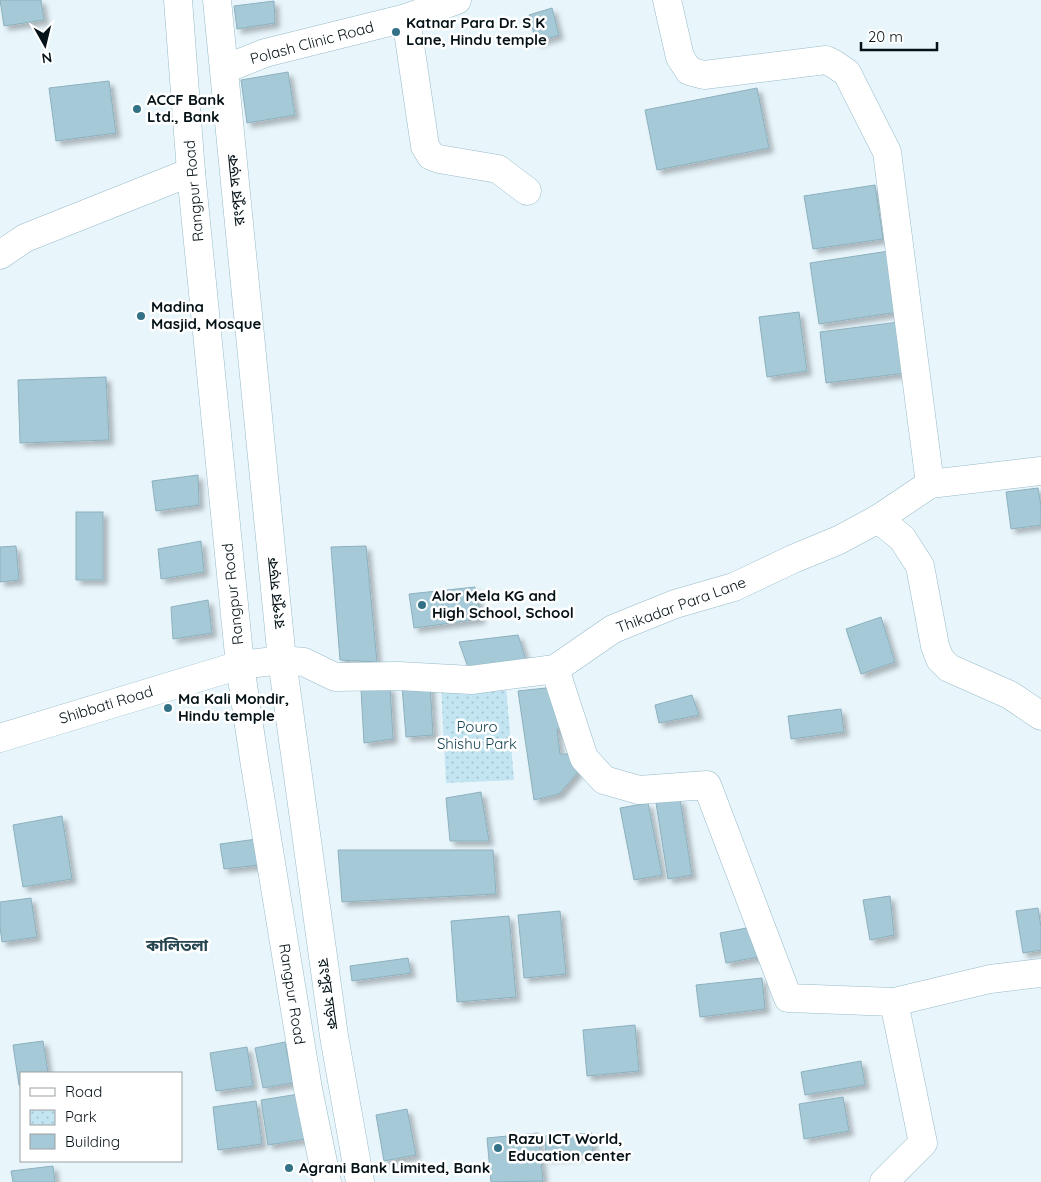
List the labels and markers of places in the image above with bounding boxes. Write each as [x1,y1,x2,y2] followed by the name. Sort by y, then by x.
[406,13,547,49] place label: Katnar Para Dr. S K Lane, Hindu temple
[390,26,402,38] marker: Katnar Para Dr. S K Lane, Hindu temple
[147,90,225,126] place label: ACCF Bank Ltd., Bank
[131,103,143,115] marker: ACCF Bank Ltd., Bank
[151,297,261,333] place label: Madina Masjid, Mosque
[135,310,147,322] marker: Madina Masjid, Mosque
[432,586,574,622] place label: Alor Mela KG and High School, School
[416,599,428,611] marker: Alor Mela KG and High School, School
[178,689,289,725] place label: Ma Kali Mondir, Hindu temple
[162,702,174,714] marker: Ma Kali Mondir, Hindu temple
[508,1129,632,1165] place label: Razu ICT World, Education center
[492,1142,504,1154] marker: Razu ICT World, Education center
[299,1158,490,1177] place label: Agrani Bank Limited, Bank
[283,1162,295,1174] marker: Agrani Bank Limited, Bank

